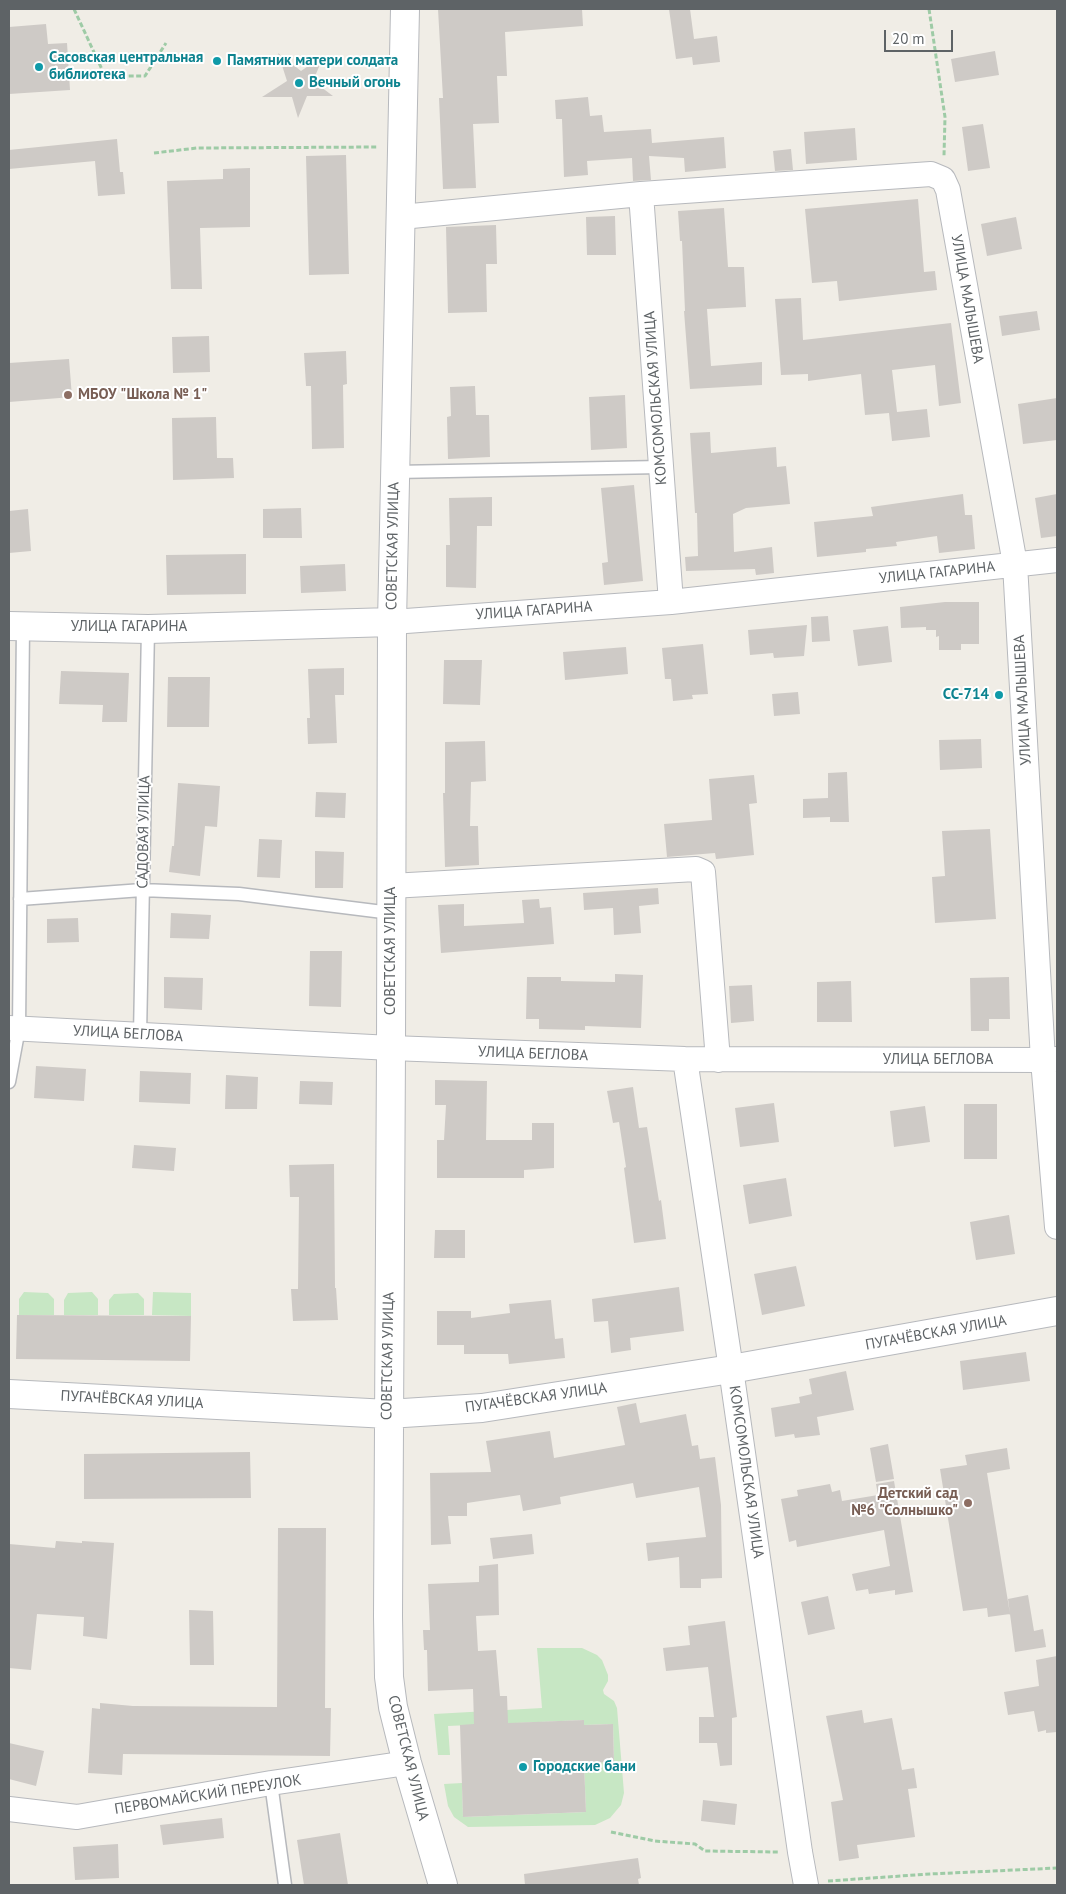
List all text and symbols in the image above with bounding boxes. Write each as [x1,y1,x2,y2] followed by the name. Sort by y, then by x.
[886,20,955,52] scale bar
[892,29,925,48] text: 20 m
[49,49,203,84] place label: Сасовская центральная библиотека
[227,52,398,70] place label: Памятник матери солдата
[211,55,223,67] marker: Памятник матери солдата
[33,61,45,73] marker: Сасовская центральная библиотека
[309,74,401,92] place label: Вечный огонь
[293,77,305,89] marker: Вечный огонь
[947,233,987,365] street label: УЛИЦА МАЛЫШЕВА
[641,310,671,486] street label: КОМСОМОЛЬСКАЯ УЛИЦА
[78,386,207,404] place label: МБОУ "Школа № 1"
[62,389,74,401] marker: МБОУ "Школа № 1"
[383,482,403,610] street label: СОВЕТСКАЯ УЛИЦА
[878,558,996,588] street label: УЛИЦА ГАГАРИНА
[475,598,593,624] street label: УЛИЦА ГАГАРИНА
[71,618,187,636] street label: УЛИЦА ГАГАРИНА
[1011,634,1035,766] street label: УЛИЦА МАЛЫШЕВА
[943,686,989,704] place label: СС-714
[993,689,1005,701] marker: СС-714
[134,775,154,889] street label: САДОВАЯ УЛИЦА
[382,887,400,1015] street label: СОВЕТСКАЯ УЛИЦА
[72,1022,184,1046] street label: УЛИЦА БЕГЛОВА
[478,1043,588,1065] street label: УЛИЦА БЕГЛОВА
[883,1051,993,1069] street label: УЛИЦА БЕГЛОВА
[378,1292,398,1420] street label: СОВЕТСКАЯ УЛИЦА
[864,1312,1008,1354] street label: ПУГАЧЁВСКАЯ УЛИЦА
[464,1379,608,1417] street label: ПУГАЧЁВСКАЯ УЛИЦА
[725,1384,767,1560] street label: КОМСОМОЛЬСКАЯ УЛИЦА
[60,1387,204,1413] street label: ПУГАЧЁВСКАЯ УЛИЦА
[851,1485,958,1520] place label: Детский сад №6 "Солнышко"
[962,1497,974,1509] marker: Детский сад №6 "Солнышко"
[384,1694,432,1822] street label: СОВЕТСКАЯ УЛИЦА
[533,1758,636,1776] place label: Городские бани
[517,1761,529,1773] marker: Городские бани
[113,1771,303,1819] street label: ПЕРВОМАЙСКИЙ ПЕРЕУЛОК

